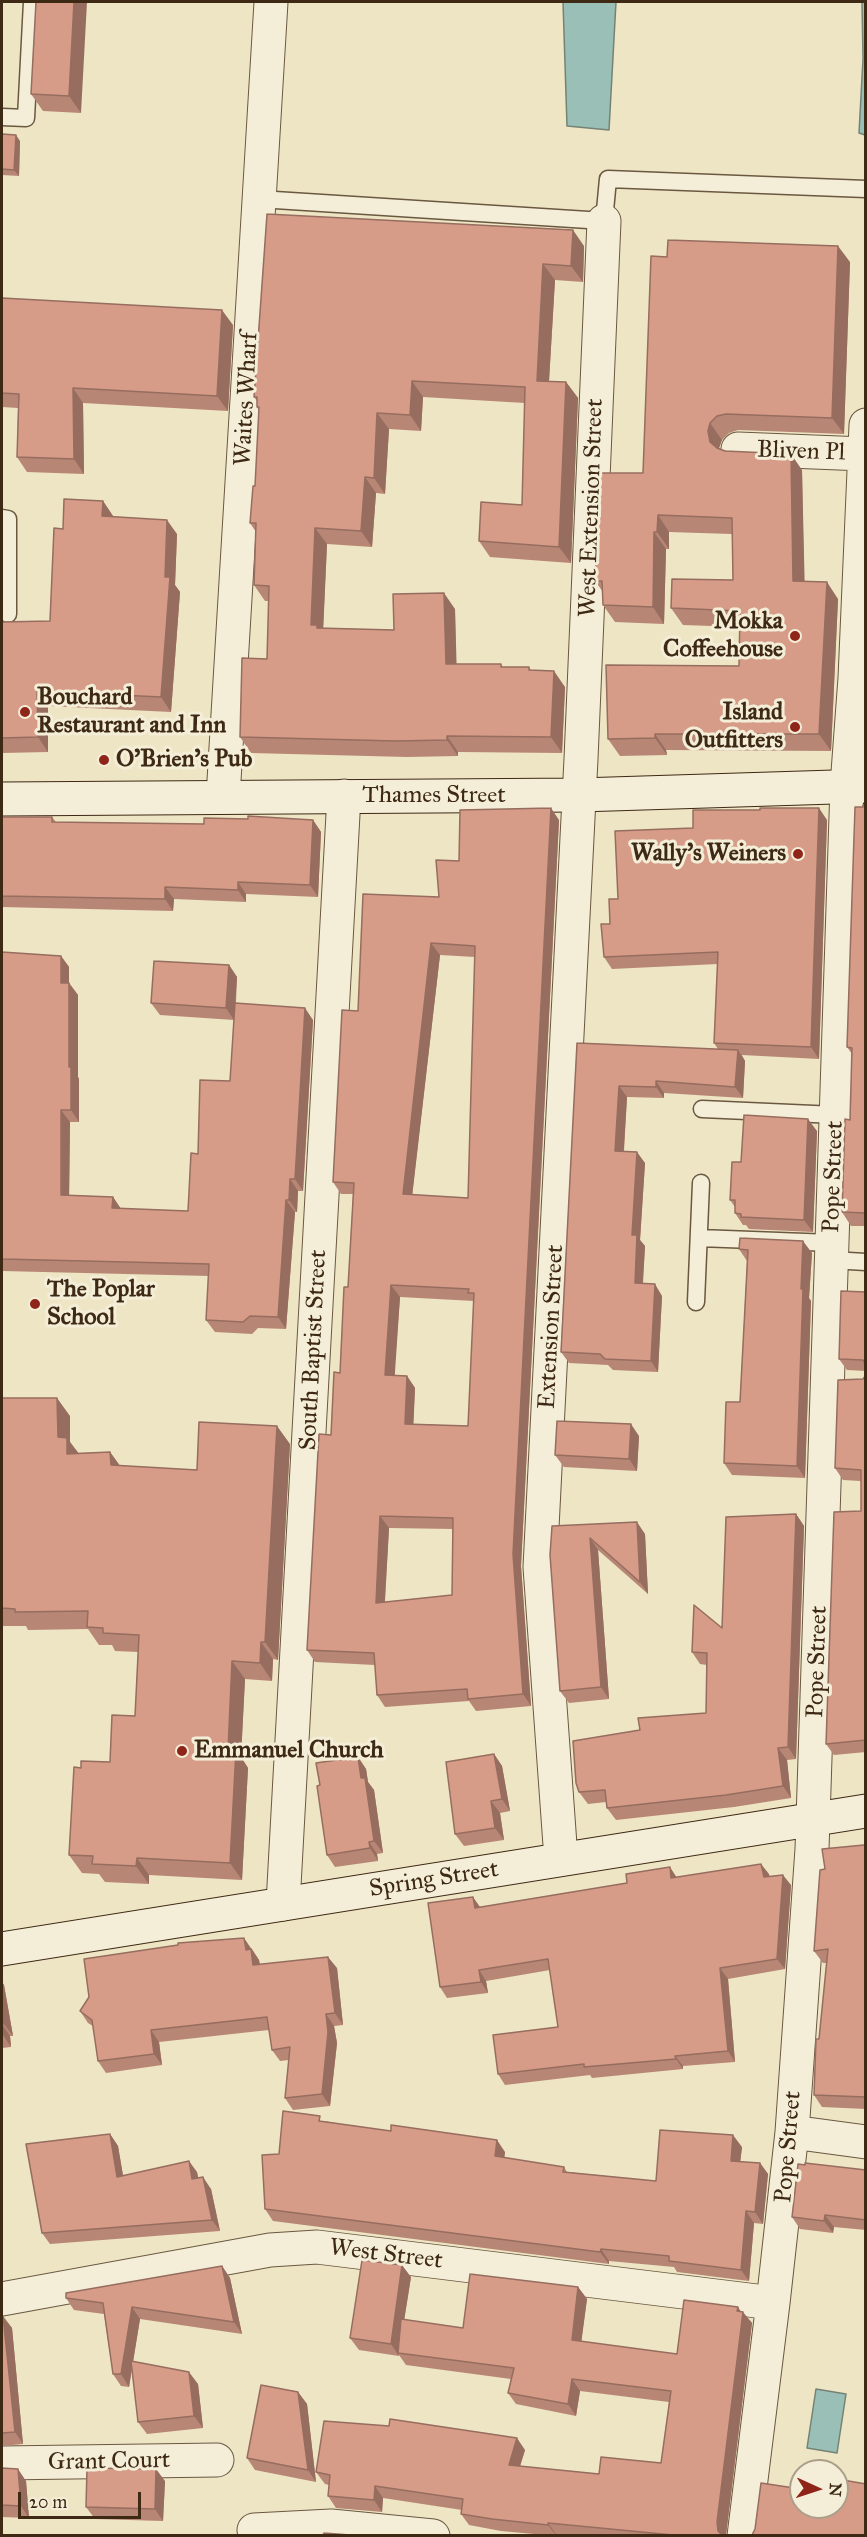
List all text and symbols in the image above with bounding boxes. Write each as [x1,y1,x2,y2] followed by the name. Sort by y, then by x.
[229,331,265,467] street label: Waites Wharf
[574,398,610,618] street label: West Extension Street
[756,436,846,468] street label: Bliven Pl
[663,608,783,664] place label: Mokka Coffeehouse
[788,629,802,643] marker: Mokka Coffeehouse
[37,684,226,740] place label: Bouchard Restaurant and Inn
[685,699,783,755] place label: Island Outfitters
[18,705,32,719] marker: Bouchard Restaurant and Inn
[788,720,802,734] marker: Island Outfitters
[116,746,252,774] place label: O'Brien's Pub
[97,753,111,767] marker: O'Brien's Pub
[362,782,506,810] street label: Thames Street
[631,840,786,868] place label: Wally's Weiners
[791,847,805,861] marker: Wally's Weiners
[818,1120,850,1234] street label: Pope Street
[533,1244,571,1410] street label: Extension Street
[294,1249,334,1451] street label: South Baptist Street
[47,1276,155,1332] place label: The Poplar School
[28,1297,42,1311] marker: The Poplar School
[802,1605,834,1719] street label: Pope Street
[194,1737,384,1765] place label: Emmanuel Church
[175,1744,189,1758] marker: Emmanuel Church
[367,1856,501,1904] street label: Spring Street
[770,2090,808,2204] street label: Pope Street
[328,2234,444,2276] street label: West Street
[48,2447,170,2477] street label: Grant Court
[789,2459,849,2519] north arrow
[21,2480,144,2518] scale bar
[826,2483,845,2497] text: N
[29,2491,67,2513] text: 20 m

